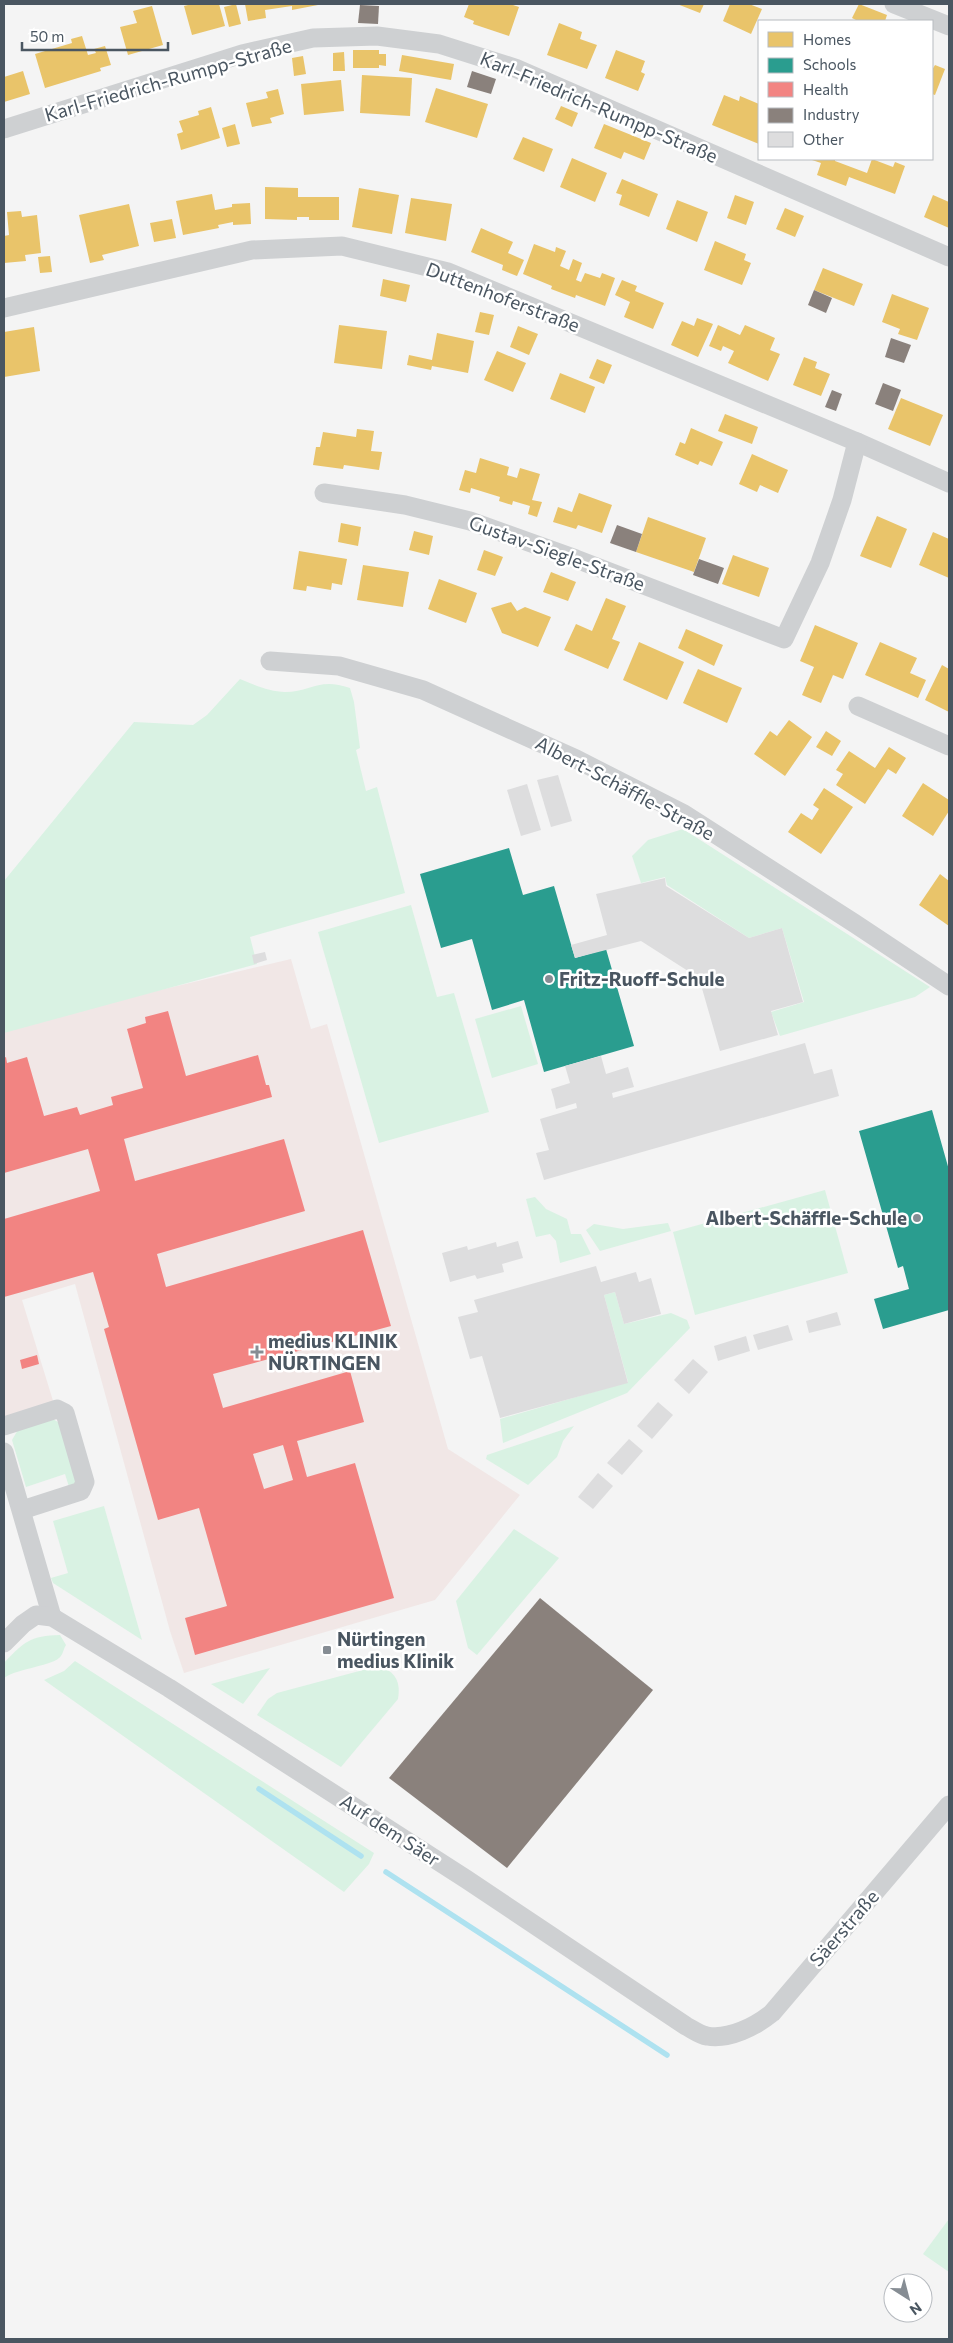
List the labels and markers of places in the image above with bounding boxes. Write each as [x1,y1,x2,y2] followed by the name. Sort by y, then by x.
[559,967,724,990] place label: Fritz-Ruoff-Schule
[543,973,555,985] marker: Fritz-Ruoff-Schule
[705,1206,907,1229] place label: Albert-Schäffle-Schule
[911,1212,923,1224] marker: Albert-Schäffle-Schule
[268,1329,398,1374] place label: medius KLINIK NÜRTINGEN
[250,1345,264,1359] marker: medius KLINIK NÜRTINGEN
[337,1627,454,1672] place label: Nürtingen medius Klinik
[321,1644,333,1656] marker: Nürtingen medius Klinik

